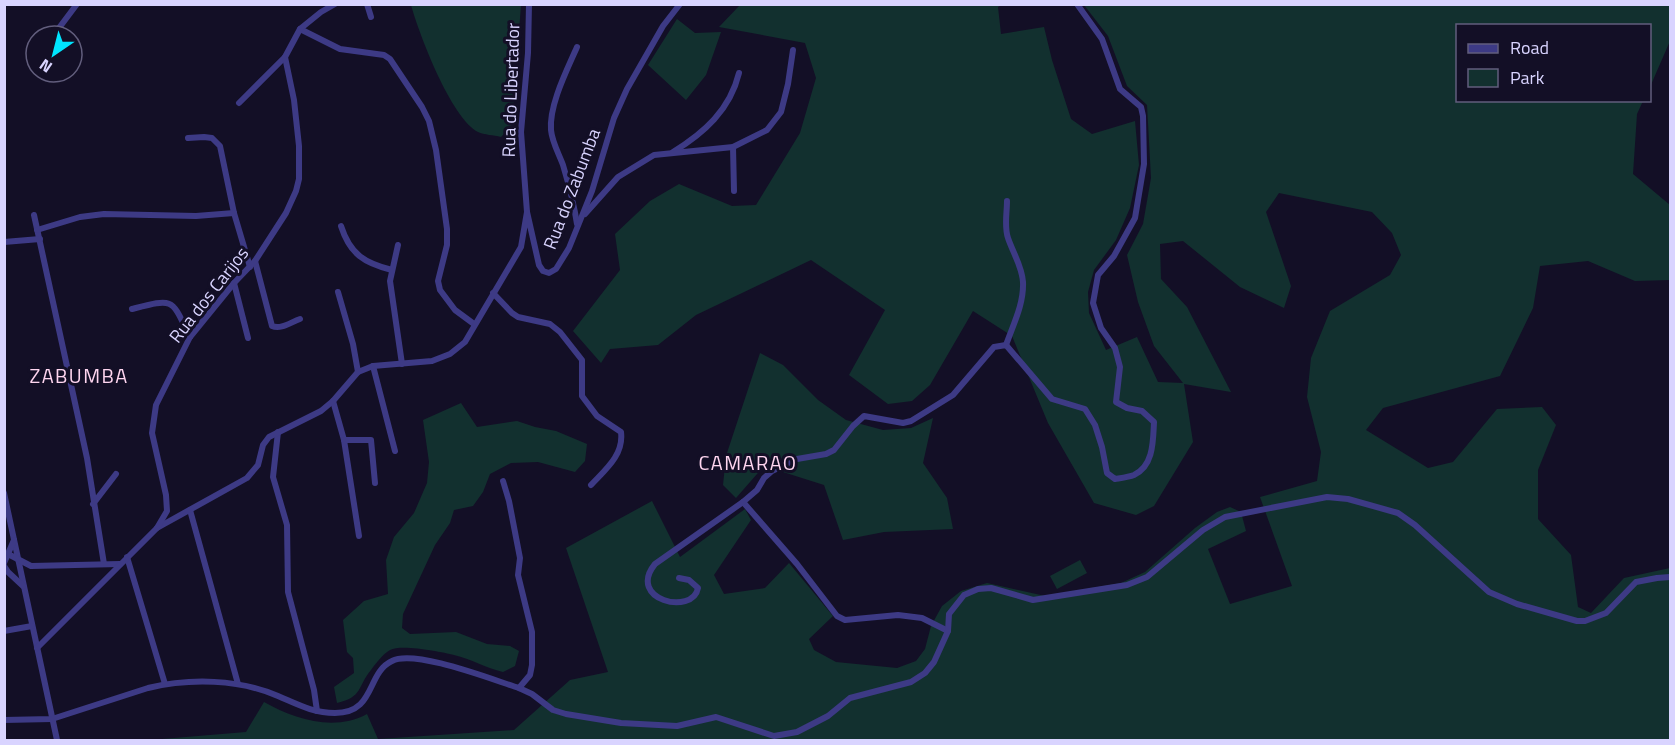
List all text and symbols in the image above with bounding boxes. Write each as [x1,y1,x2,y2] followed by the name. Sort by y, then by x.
[495,22,526,158] street label: Rua do Libertador
[24,24,84,84] north arrow
[1456,24,1651,102] legend
[1510,34,1549,61] text: Road
[34,53,57,79] text: N
[1510,64,1545,91] text: Park
[536,124,607,253] street label: Rua do Zabumba
[162,241,255,349] street label: Rua dos Carijos
[29,360,129,391] district label: ZABUMBA
[698,447,798,478] district label: CAMARAO

